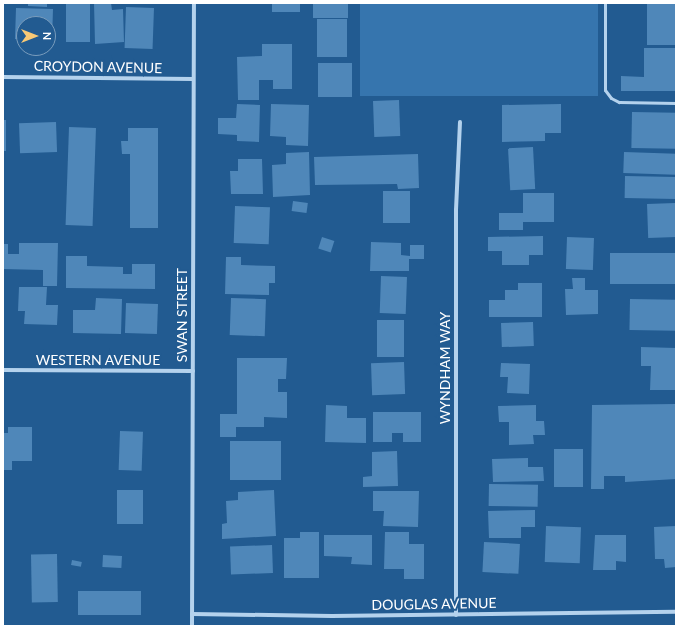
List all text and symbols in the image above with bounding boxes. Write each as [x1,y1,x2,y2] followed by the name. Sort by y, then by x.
[16,16,56,56] north arrow
[41,32,54,40] text: N
[33,57,163,77] street label: CROYDON AVENUE
[174,268,190,362] street label: SWAN STREET
[437,312,453,424] street label: WYNDHAM WAY
[36,352,160,368] street label: WESTERN AVENUE
[371,595,497,613] street label: DOUGLAS AVENUE

